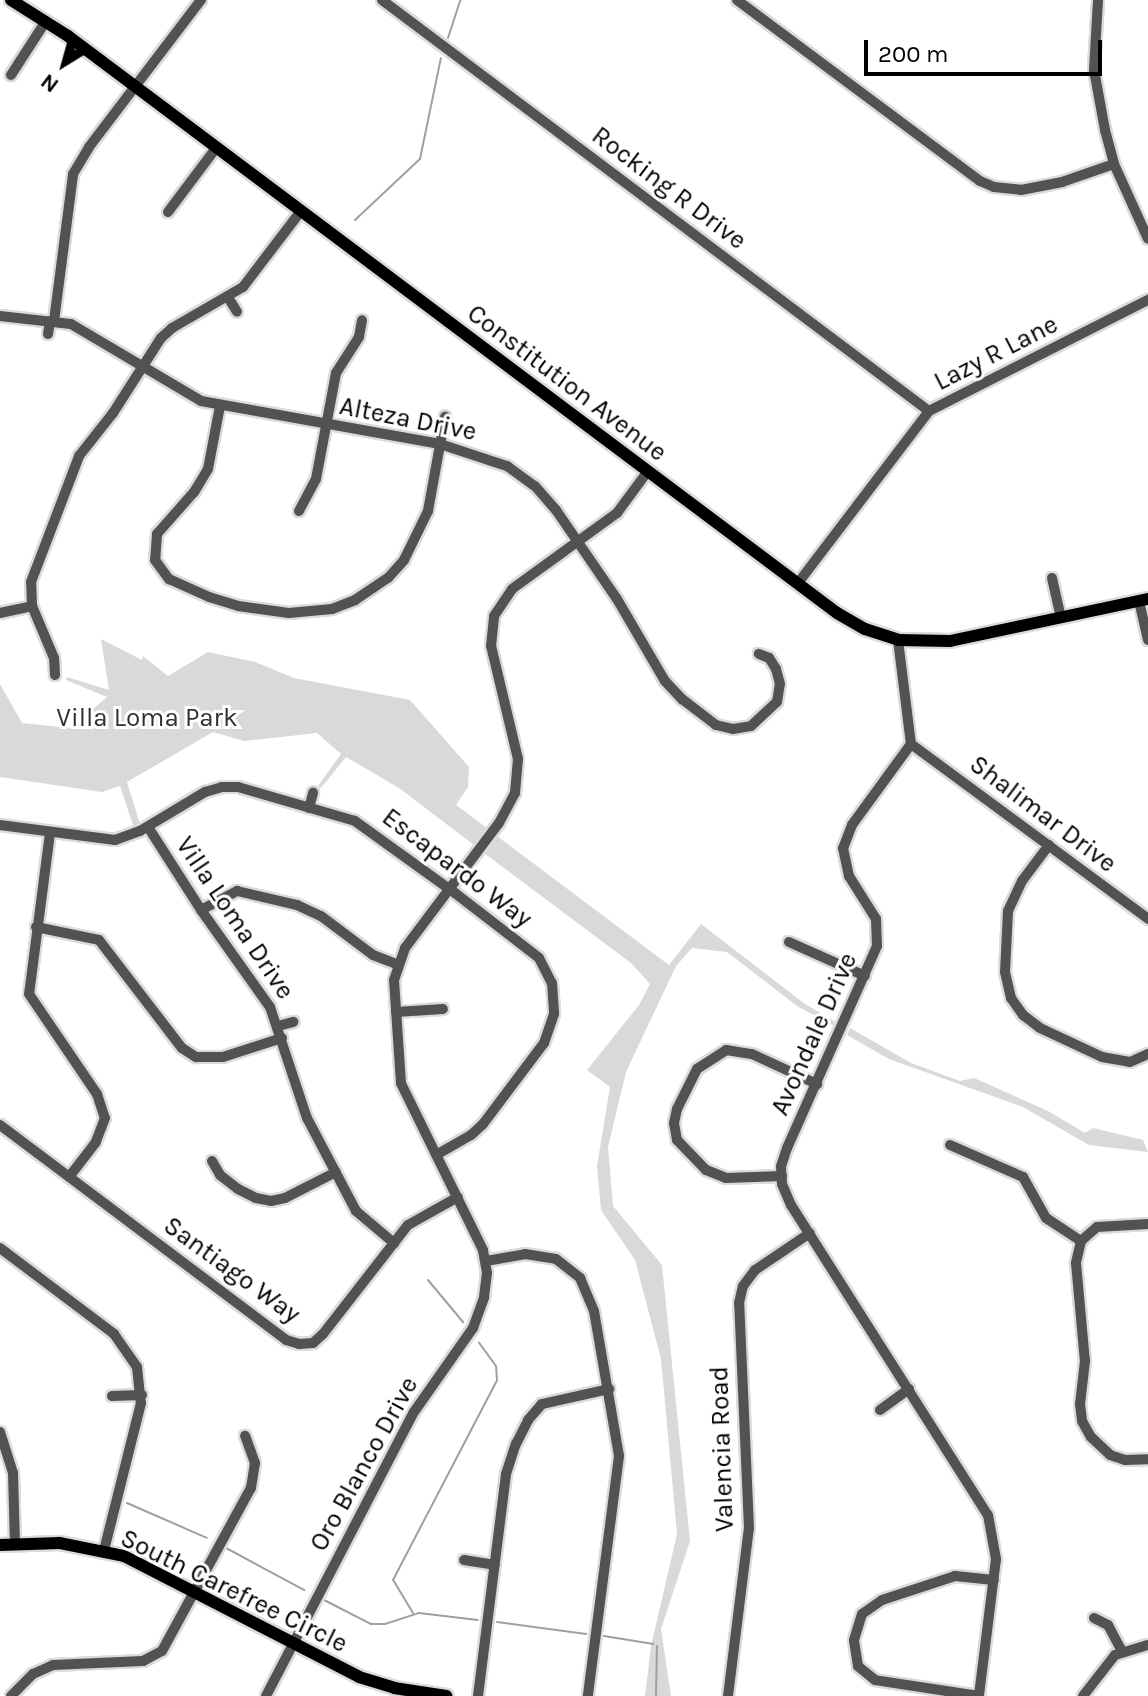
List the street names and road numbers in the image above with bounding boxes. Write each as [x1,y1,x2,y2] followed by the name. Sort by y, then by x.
[586,120,752,256] street label: Rocking R Drive
[461,298,673,468] street label: Constitution Avenue
[929,309,1063,397] street label: Lazy R Lane
[337,390,479,448] street label: Alteza Drive
[963,749,1123,879] street label: Shalimar Drive
[376,802,538,934] street label: Escapardo Way
[169,831,301,1005] street label: Villa Loma Drive
[764,948,864,1120] street label: Avondale Drive
[158,1210,306,1330] street label: Santiago Way
[704,1366,740,1532] street label: Valencia Road
[303,1371,425,1557] street label: Oro Blanco Drive
[115,1522,353,1660] street label: South Carefree Circle

